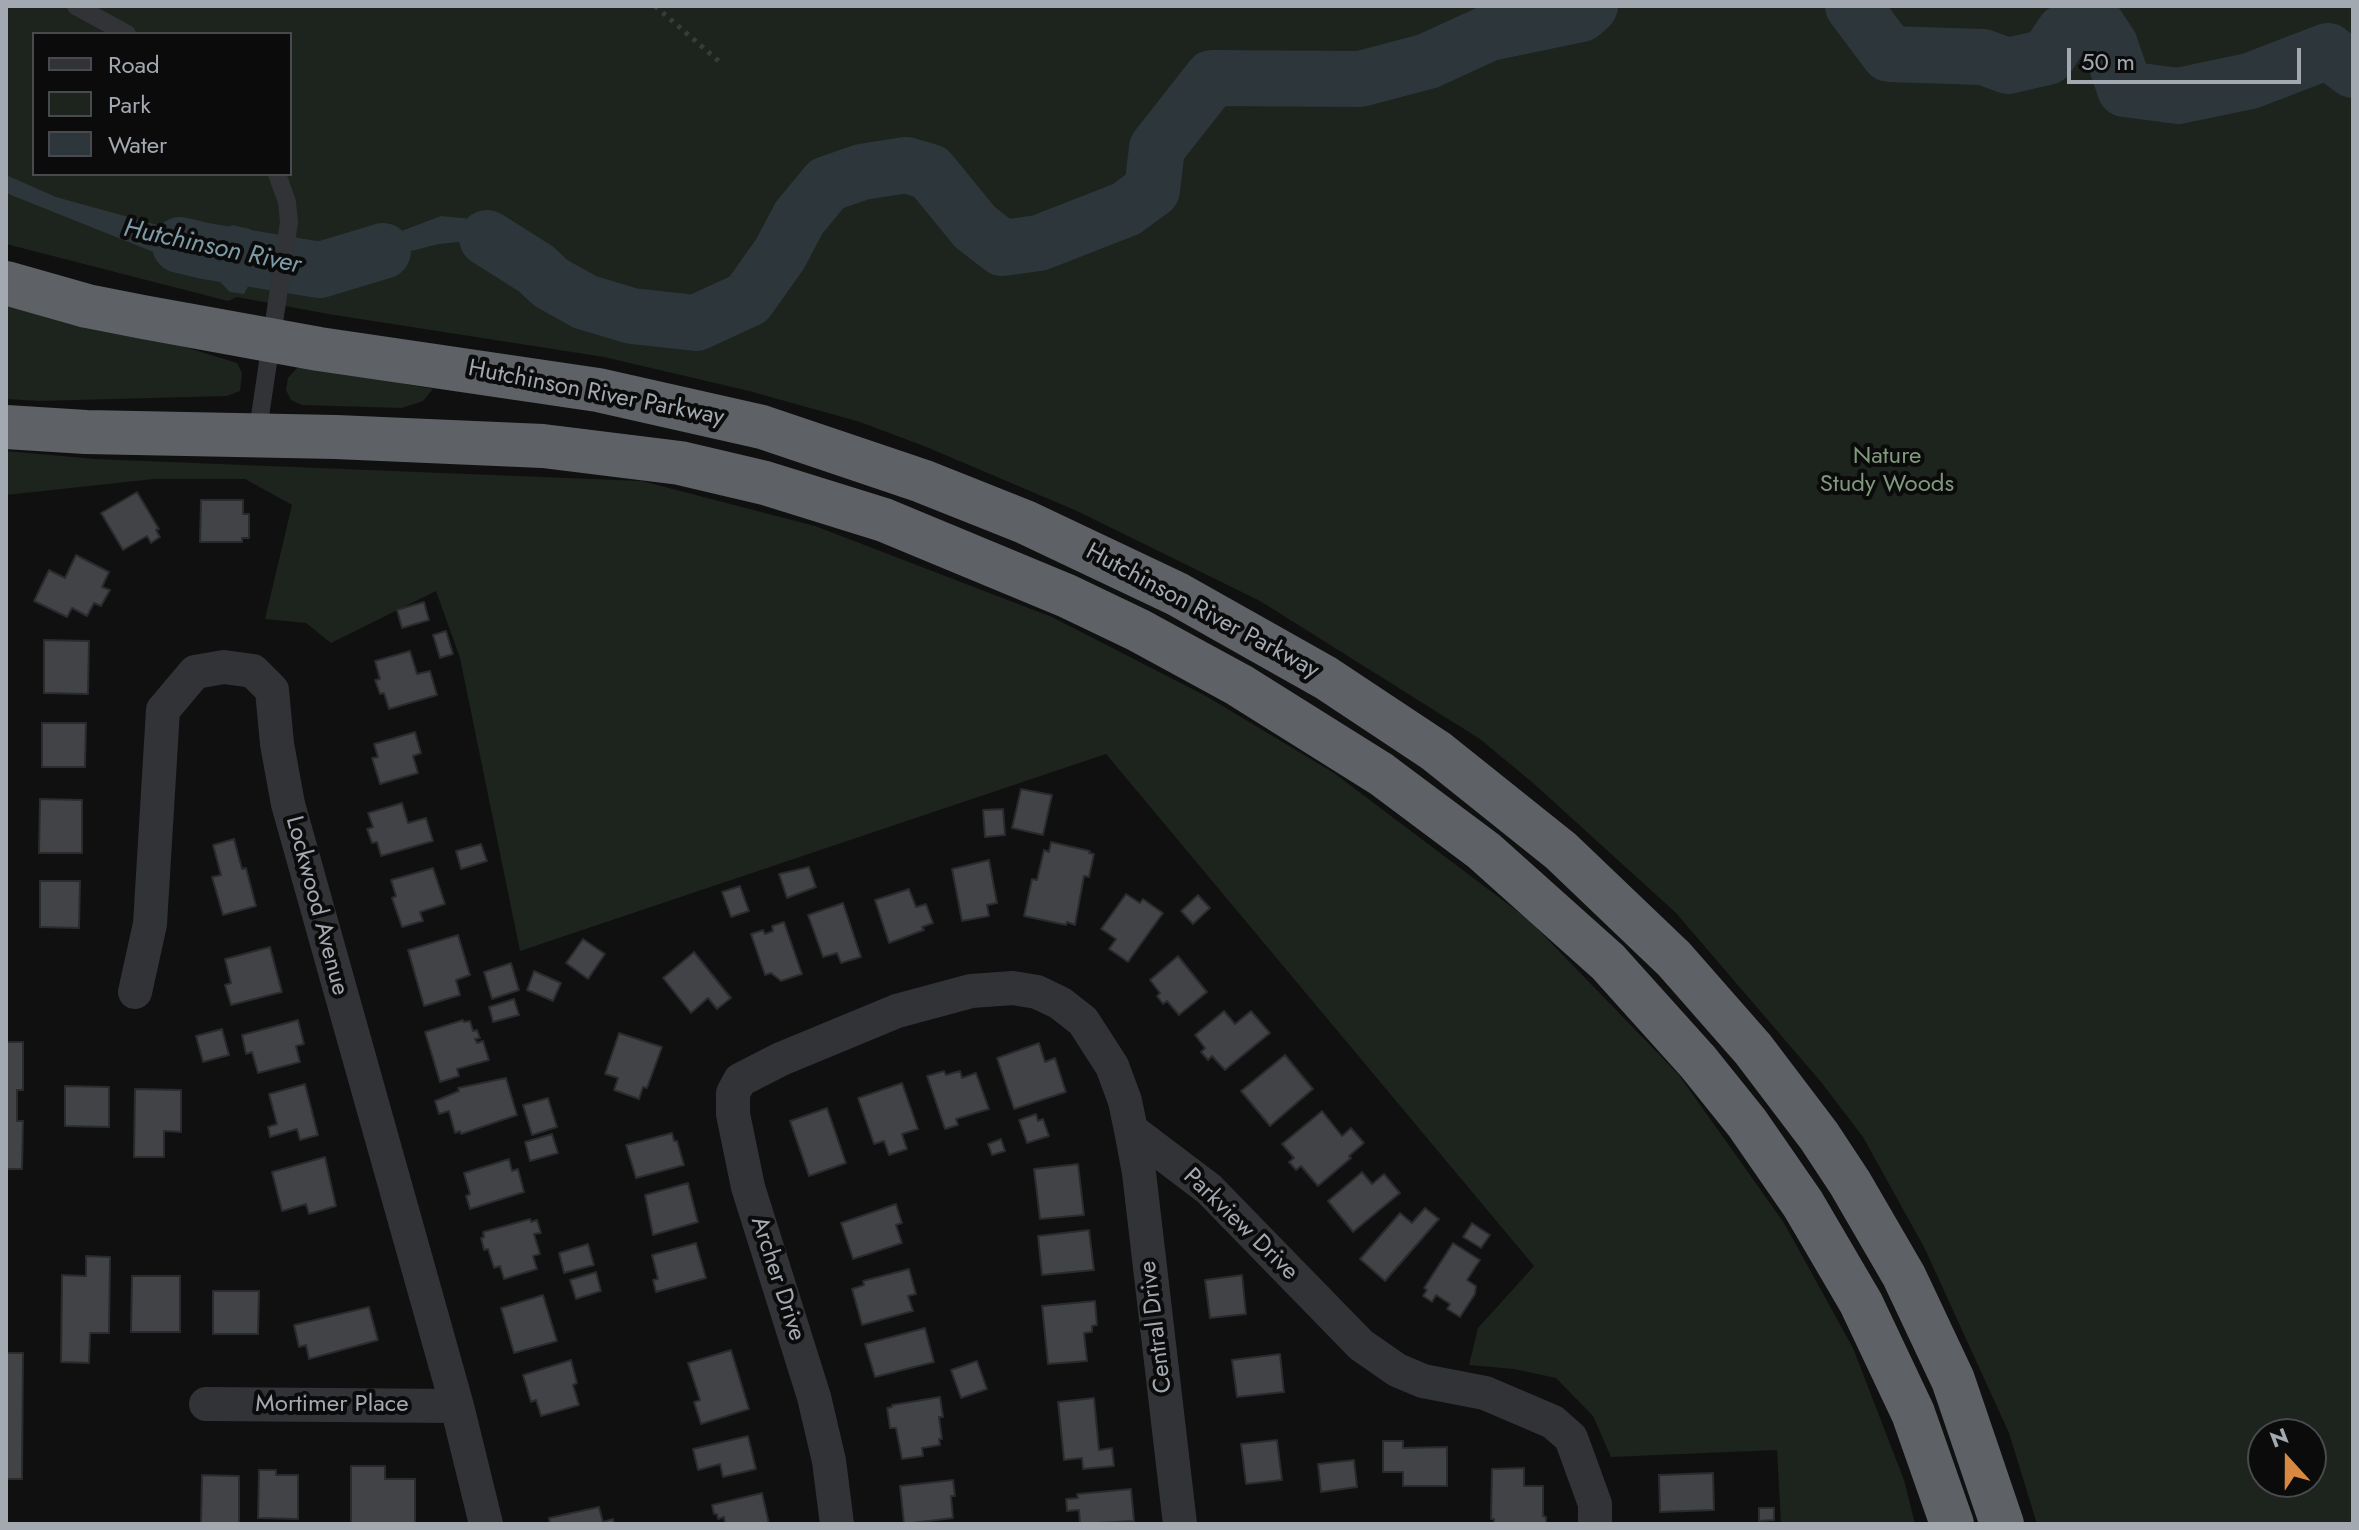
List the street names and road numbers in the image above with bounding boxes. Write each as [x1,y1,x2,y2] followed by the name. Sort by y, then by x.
[466,355,726,433] street label: Hutchinson River Parkway
[1080,538,1324,686] street label: Hutchinson River Parkway
[278,813,354,999] street label: Lockwood Avenue
[1176,1163,1304,1287] street label: Parkview Drive
[743,1213,811,1345] street label: Archer Drive
[1135,1259,1179,1395] street label: Central Drive
[255,1391,409,1419] street label: Mortimer Place

